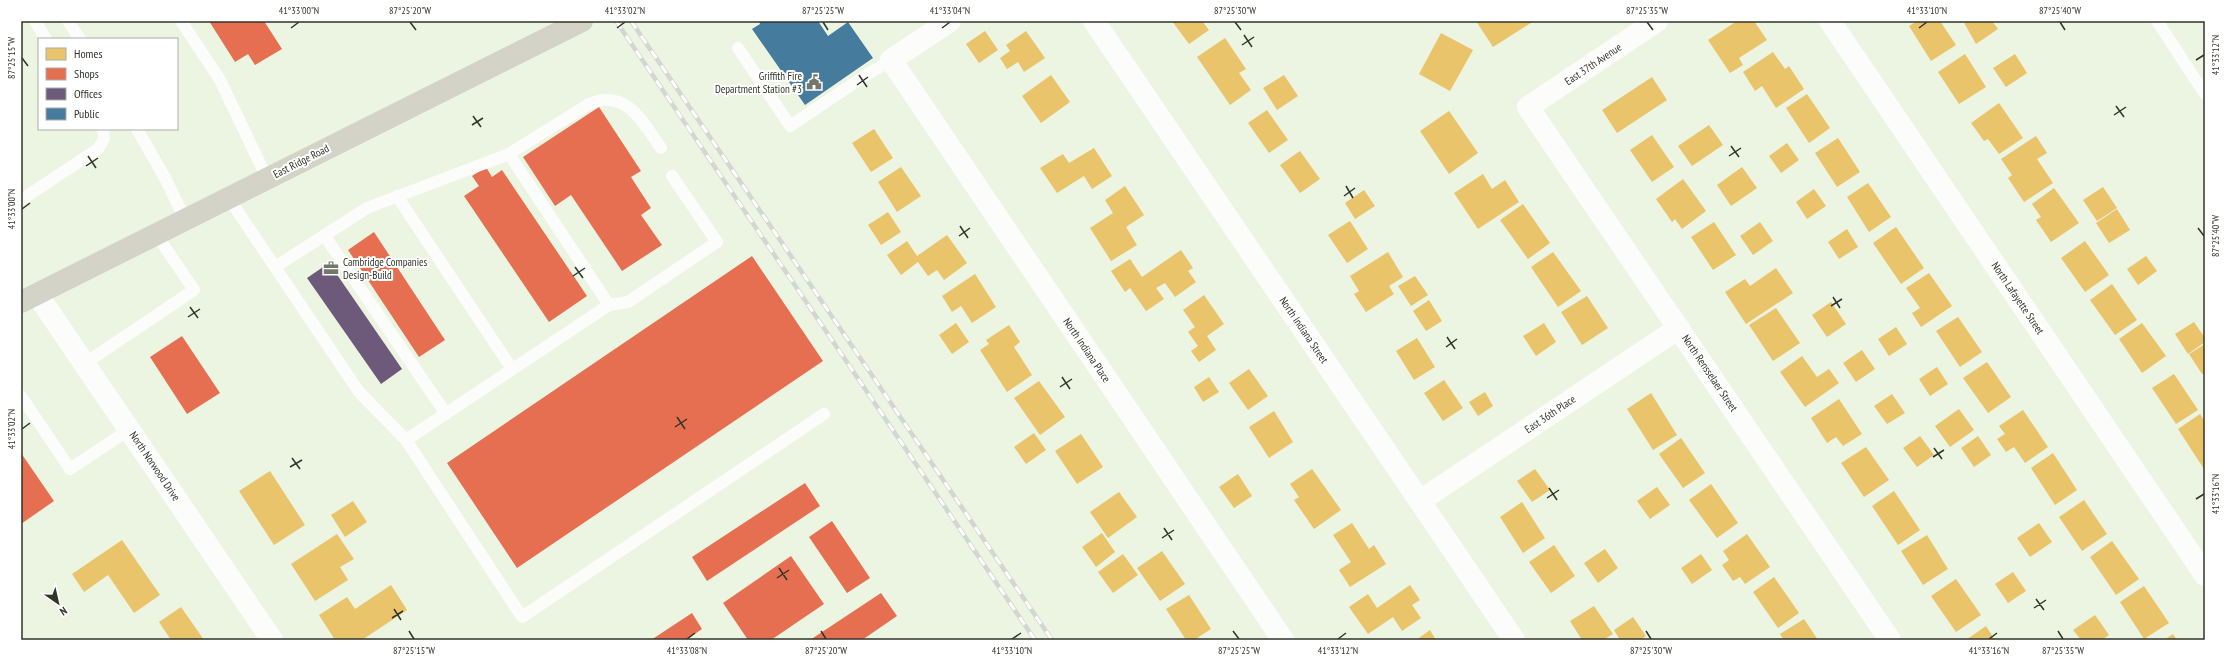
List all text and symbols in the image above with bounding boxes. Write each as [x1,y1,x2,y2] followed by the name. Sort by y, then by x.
[279,4,319,17] text: 41°33'00"N
[389,4,431,17] text: 87°25'20"W
[605,4,645,17] text: 41°33'02"N
[802,4,844,17] text: 87°25'25"W
[930,4,970,17] text: 41°33'04"N
[1214,4,1256,17] text: 87°25'30"W
[1626,4,1668,17] text: 87°25'35"W
[1907,4,1947,17] text: 41°33'10"N
[2039,4,2081,17] text: 87°25'40"W
[2209,35,2222,75] text: 41°33'12"N
[5,37,18,79] text: 87°25'15"W
[38,38,178,130] legend
[1562,40,1625,88] street label: East 37th Avenue
[74,46,102,61] text: Homes
[74,66,99,81] text: Shops
[715,69,802,96] place label: Griffith Fire Department Station #3
[805,73,823,91] public building icon: Griffith Fire Department Station #3
[74,86,102,101] text: Offices
[74,106,100,121] text: Public
[271,141,332,181] street label: East Ridge Road
[5,189,18,229] text: 41°33'00"N
[2209,215,2222,257] text: 87°25'40"W
[343,255,428,282] place label: Cambridge Companies Design-Build
[322,259,340,277] office icon: Cambridge Companies Design-Build
[1989,259,2047,337] street label: North Lafayette Street
[1277,294,1331,366] street label: North Indiana Street
[1060,315,1114,385] street label: North Indiana Place
[1679,332,1741,414] street label: North Rensselaer Street
[1522,392,1579,436] street label: East 36th Place
[5,409,18,449] text: 41°33'02"N
[127,429,184,504] street label: North Norwood Drive
[2209,474,2222,514] text: 41°33'16"N
[38,583,78,623] north arrow
[57,604,70,619] text: N
[393,644,435,657] text: 87°25'15"W
[667,644,707,657] text: 41°33'08"N
[805,644,847,657] text: 87°25'20"W
[992,644,1032,657] text: 41°33'10"N
[1218,644,1260,657] text: 87°25'25"W
[1318,644,1358,657] text: 41°33'12"N
[1630,644,1672,657] text: 87°25'30"W
[1969,644,2009,657] text: 41°33'16"N
[2042,644,2084,657] text: 87°25'35"W

